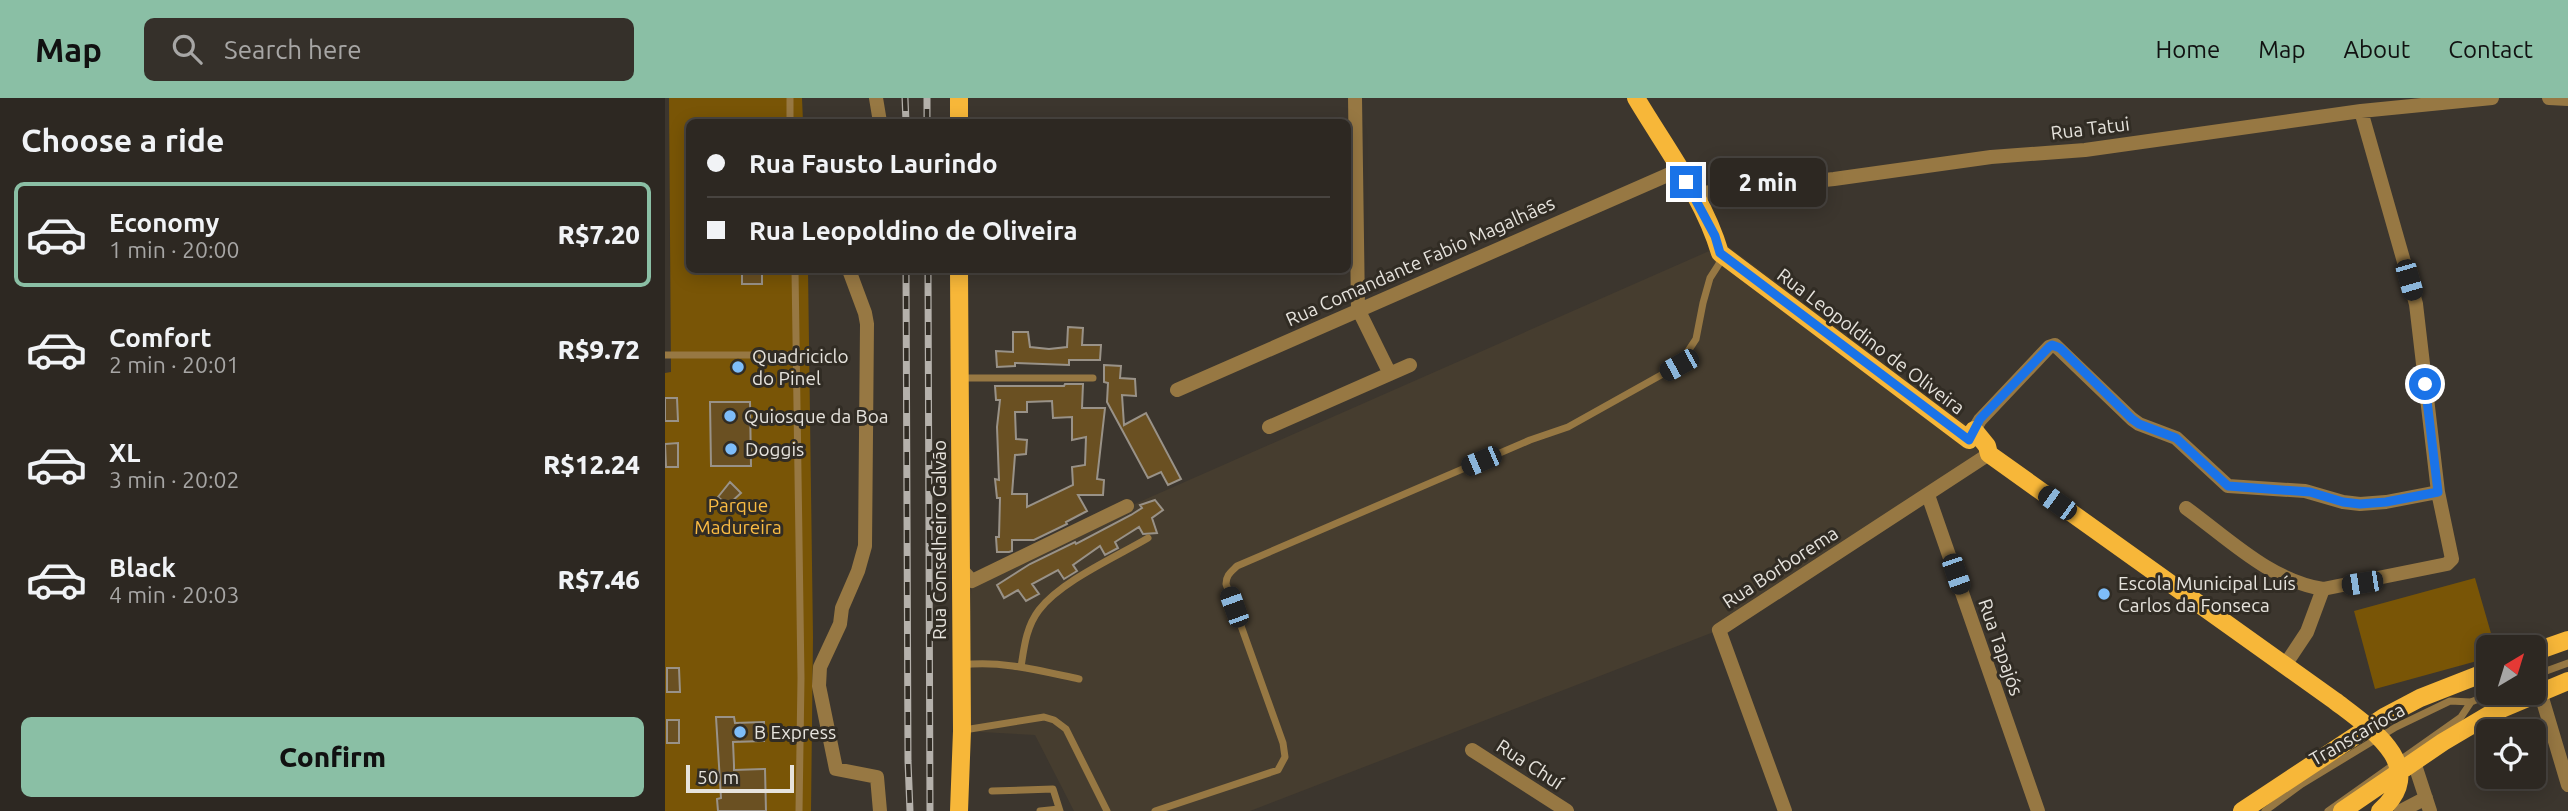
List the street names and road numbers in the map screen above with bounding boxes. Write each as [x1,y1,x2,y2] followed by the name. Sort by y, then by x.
[2049,112,2131,144] street label: Rua Tatui
[1282,192,1558,330] street label: Rua Comandante Fabio Magalhães
[1773,263,1969,419] street label: Rua Leopoldino de Oliveira
[928,440,950,640] street label: Rua Conselheiro Galvão
[1718,521,1842,613] street label: Rua Borborema
[1974,596,2028,698] street label: Rua Tapajós
[2306,698,2408,770] street label: Transcarioca
[1493,734,1568,794] street label: Rua Chuí

